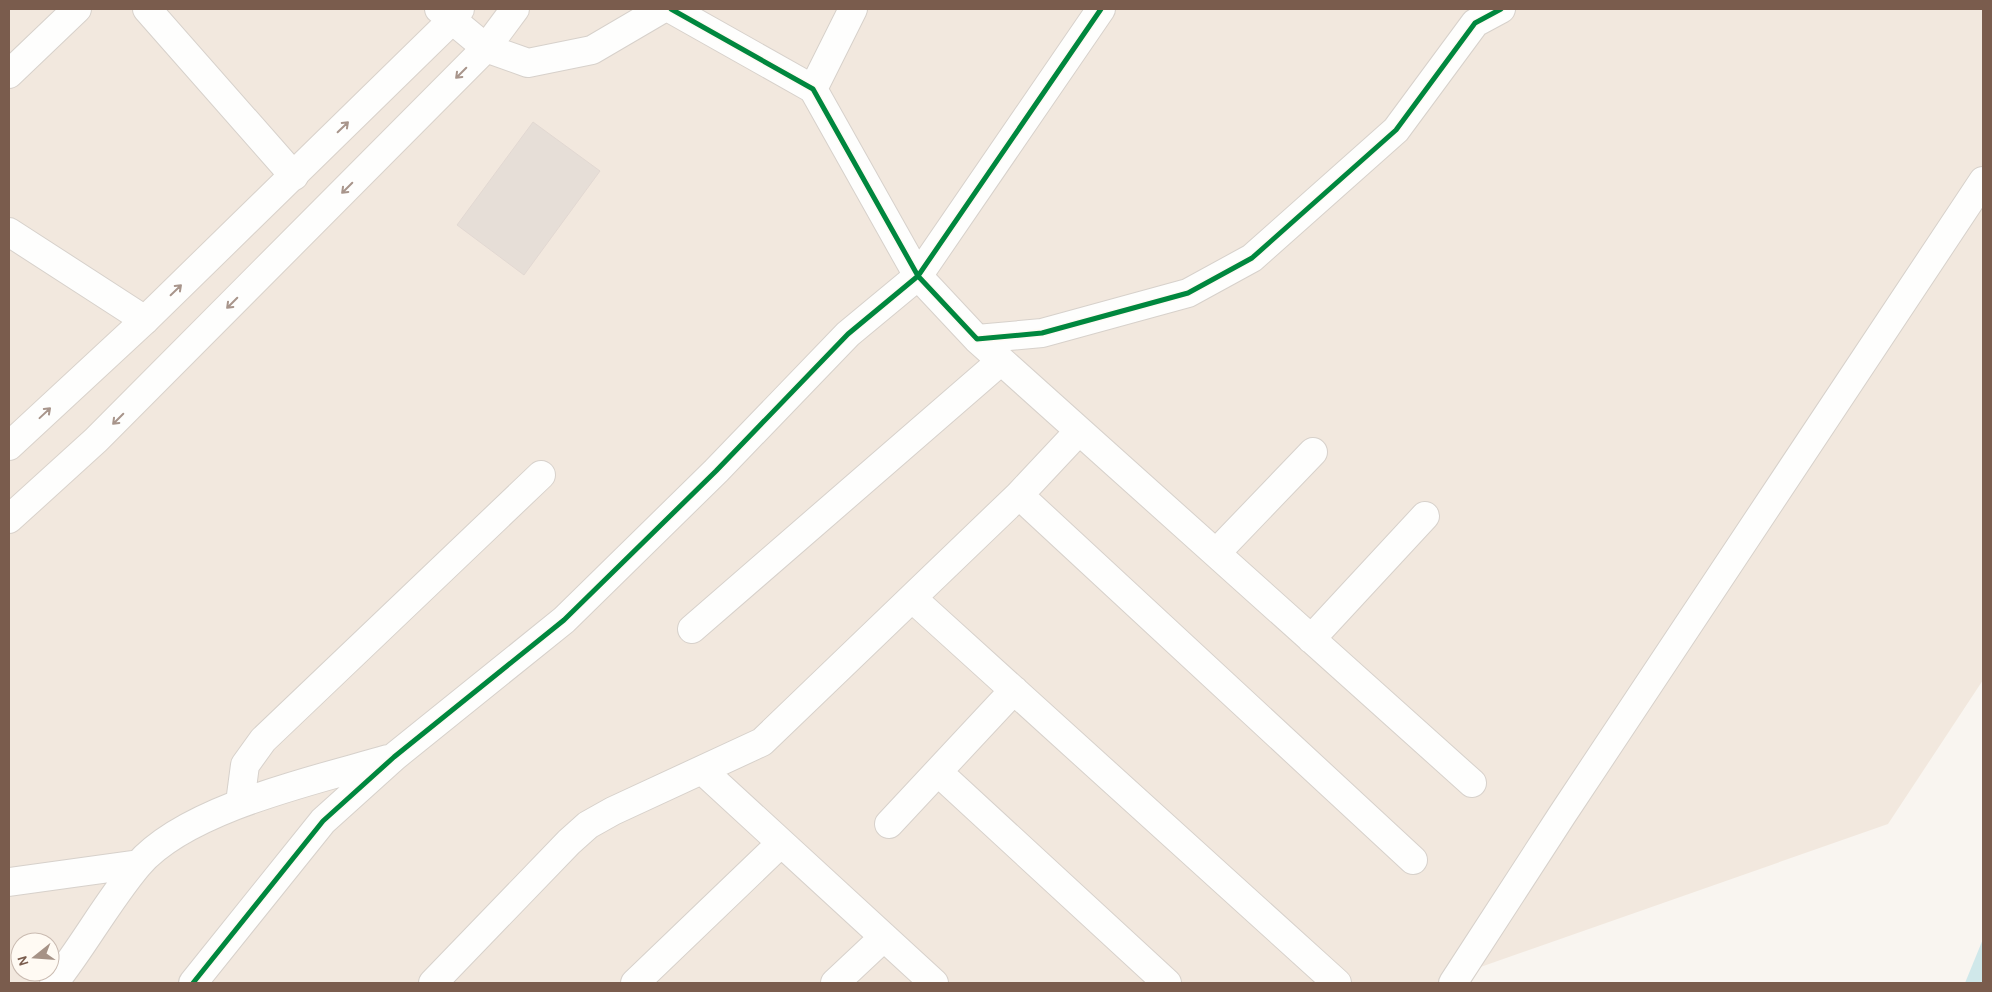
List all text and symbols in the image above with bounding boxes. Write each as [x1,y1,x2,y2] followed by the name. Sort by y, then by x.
[455,67,468,79] one-way arrow
[336,122,348,134] one-way arrow
[341,182,353,194] one-way arrow
[170,284,182,296] one-way arrow
[226,297,238,309] one-way arrow
[38,407,51,419] one-way arrow
[112,412,124,424] one-way arrow
[10,932,60,982] north arrow
[13,953,33,968] text: N

